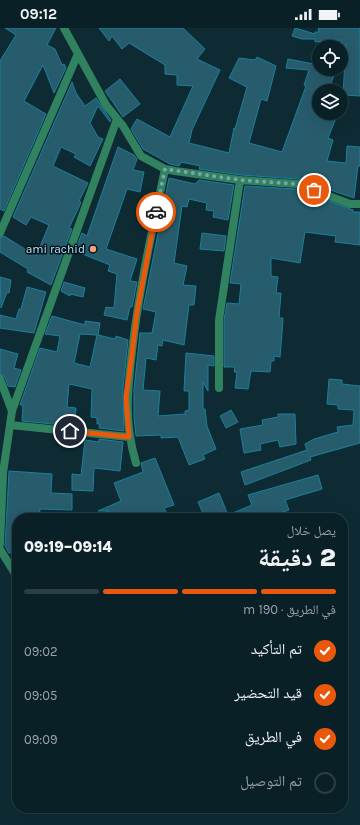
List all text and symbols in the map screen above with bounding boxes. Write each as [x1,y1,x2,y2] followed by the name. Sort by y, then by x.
[20,5,57,23] text: 09:12
[312,40,348,120] map controls
[312,40,348,76] button: locate
[312,84,348,120] button: layers
[297,173,331,207] pin
[303,179,325,201] icon: bag
[136,192,176,232] courier
[145,201,167,223] icon: car
[26,242,85,256] place label: ami rachid
[88,244,98,254] marker: ami rachid
[53,414,87,448] pin
[59,420,81,442] icon: home
[287,523,336,538] text: يصل خلال
[24,538,112,556] text: 09:14–09:19
[258,542,336,573] text: 2 دقيقة
[243,602,336,617] text: في الطريق · 190 m
[251,640,302,658] text: تم التأكيد
[314,640,336,662] icon: check
[24,644,58,659] text: 09:02
[234,684,302,702] text: قيد التحضير
[314,684,336,706] icon: check
[24,688,57,703] text: 09:05
[245,728,302,746] text: في الطريق
[314,728,336,750] icon: check
[24,732,58,747] text: 09:09
[240,772,302,790] text: تم التوصيل

